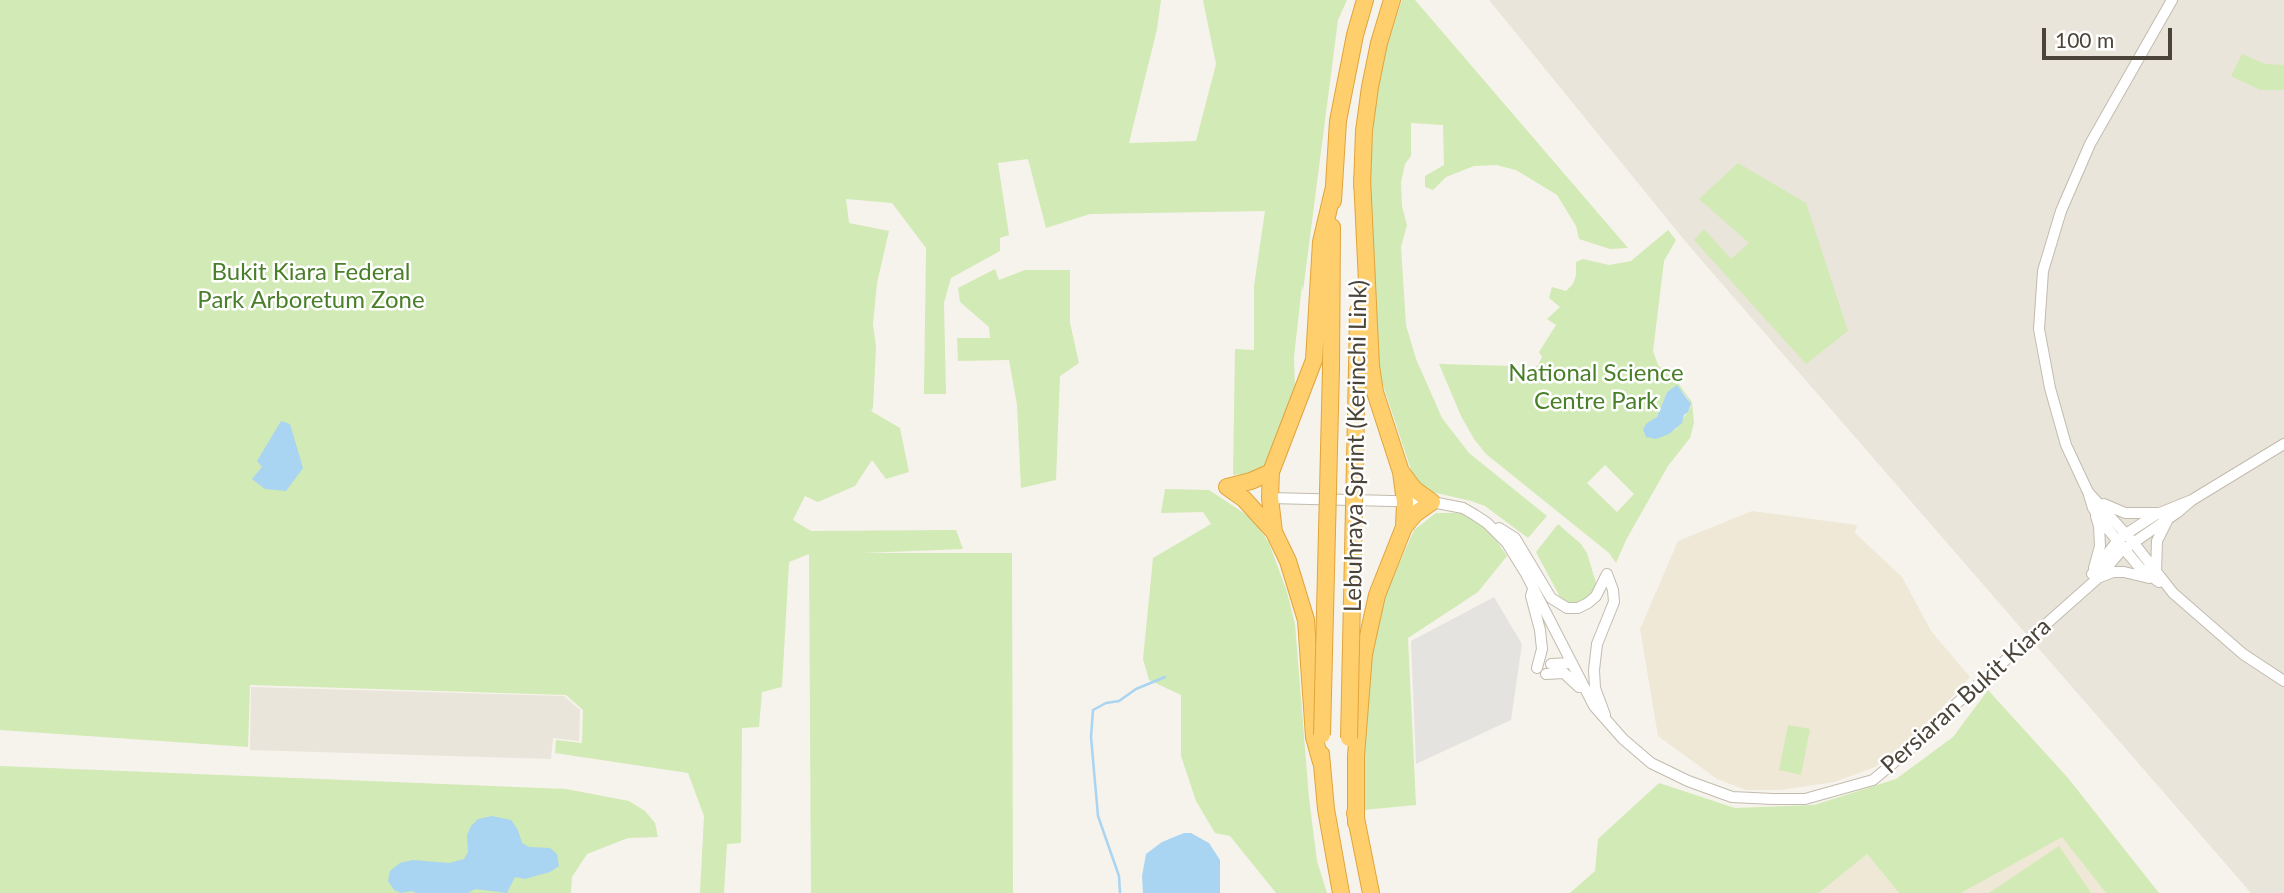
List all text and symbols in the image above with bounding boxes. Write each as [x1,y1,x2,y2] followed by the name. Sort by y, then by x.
[2046,14,2176,58] scale bar
[2055,27,2114,52] text: 100 m
[197,258,425,314] park label: Bukit Kiara Federal Park Arboretum Zone
[1339,280,1373,612] street label: Lebuhraya Sprint (Kerinchi Link)
[1508,359,1684,415] park label: National Science Centre Park
[1875,612,2057,780] street label: Persiaran Bukit Kiara

